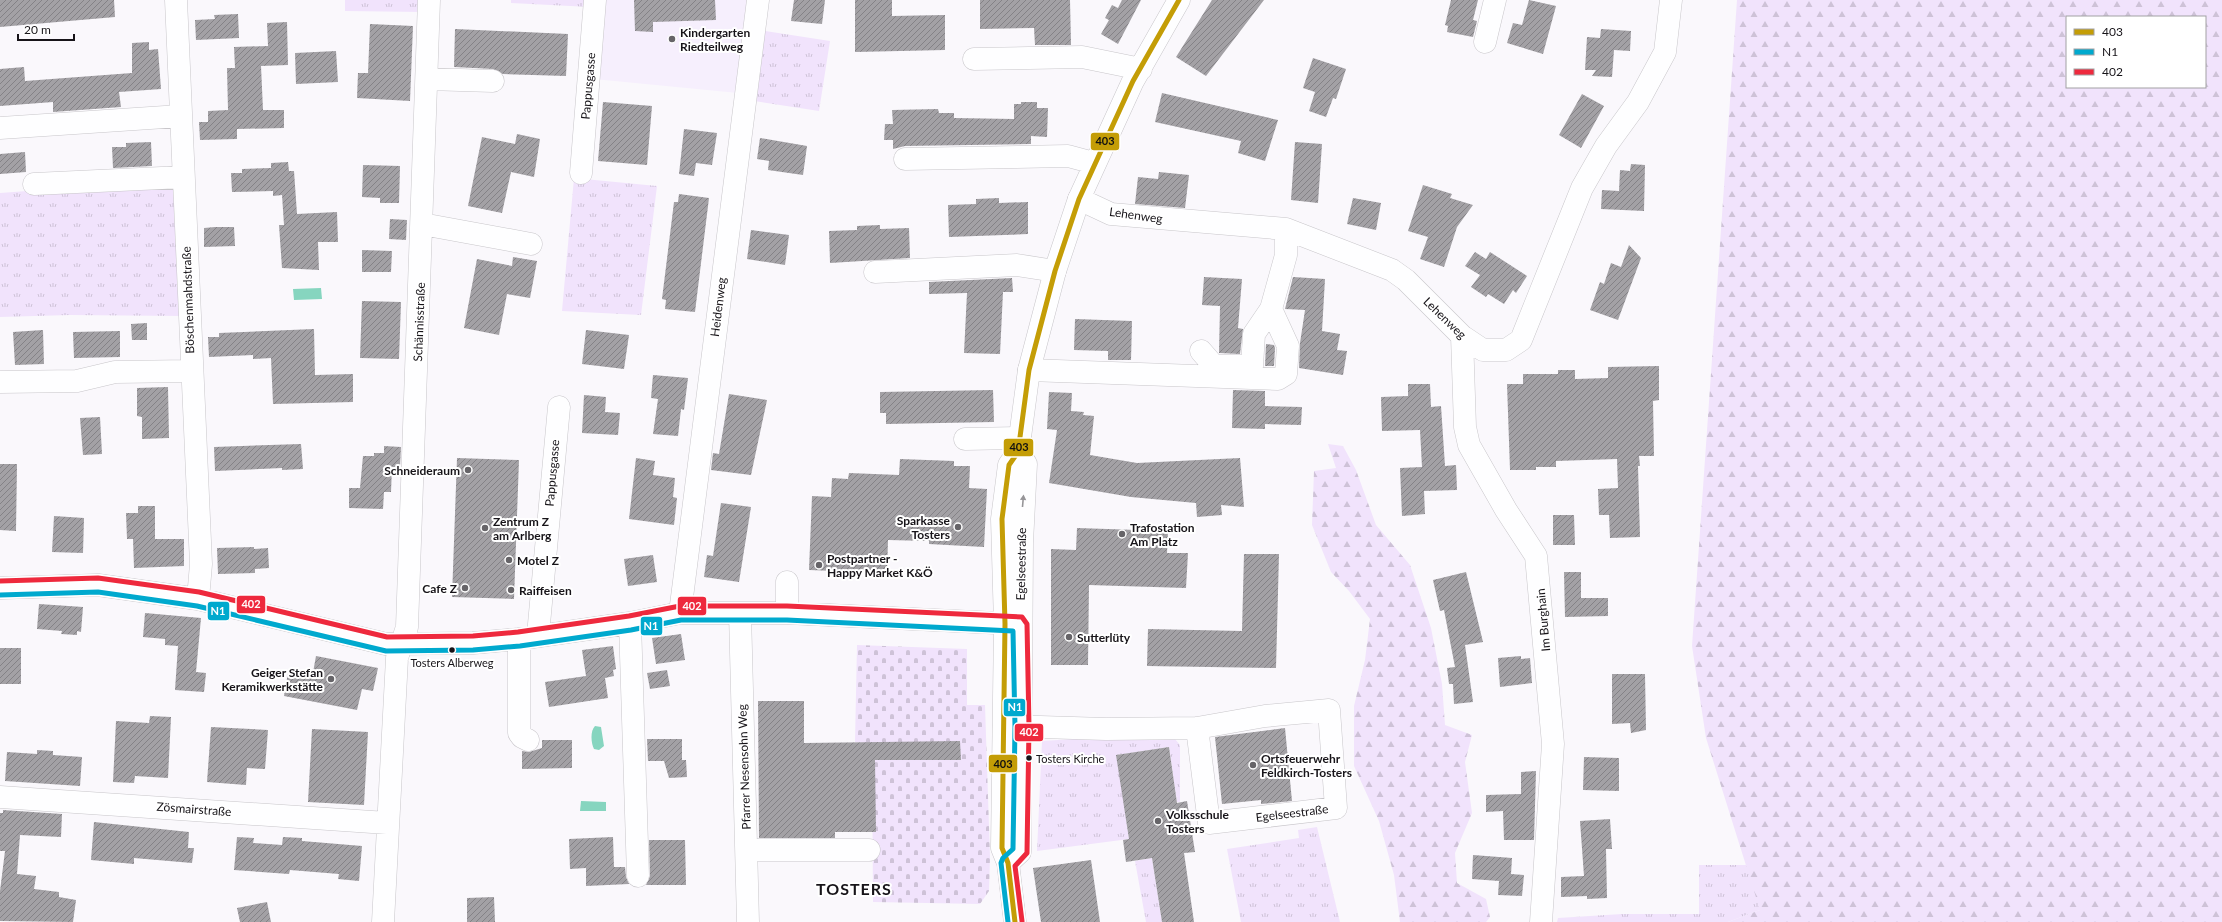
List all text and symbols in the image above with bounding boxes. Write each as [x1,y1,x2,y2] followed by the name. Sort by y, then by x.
[18,16,74,42] scale bar
[2066,16,2206,88] legend
[24,22,51,37] text: 20 m
[2102,24,2123,39] text: 403
[680,25,750,54] place label: Kindergarten Riedteilweg
[667,34,677,44] marker: Kindergarten Riedteilweg
[2102,44,2118,59] text: N1
[578,52,598,120] street label: Pappusgasse
[2102,64,2123,79] text: 402
[1090,132,1120,151] line badge: 403
[1095,134,1115,147] text: 403
[1108,204,1164,226] street label: Lehenweg
[179,246,197,354] street label: Böschenmahdstraße
[707,276,729,338] street label: Heidenweg
[410,282,428,362] street label: Schännisstraße
[1420,294,1470,342] street label: Lehenweg
[1003,438,1034,457] line badge: 403
[542,439,562,507] street label: Pappusgasse
[1009,440,1029,453] text: 403
[384,463,460,478] place label: Schneideraum
[463,465,473,475] marker: Schneideraum
[1020,495,1027,507] one-way arrow
[897,513,951,542] place label: Sparkasse Tosters
[493,514,552,543] place label: Zentrum Z am Arlberg
[1129,520,1195,549] place label: Trafostation Am Platz
[953,522,963,532] marker: Sparkasse Tosters
[480,523,490,533] marker: Zentrum Z am Arlberg
[1013,527,1029,601] street label: Egelseestraße
[1117,529,1127,539] marker: Trafostation Am Platz
[827,551,933,580] place label: Postpartner - Happy Market K&Ö
[517,553,559,568] place label: Motel Z
[504,555,514,565] marker: Motel Z
[814,560,824,570] marker: Postpartner - Happy Market K&Ö
[422,581,457,596] place label: Cafe Z
[460,583,470,593] marker: Cafe Z
[519,583,572,598] place label: Raiffeisen
[506,585,516,595] marker: Raiffeisen
[1533,588,1553,652] street label: Im Burghain
[236,595,266,614] line badge: 402
[677,596,707,616] line badge: 402
[241,597,261,610] text: 402
[682,599,702,612] text: 402
[207,601,230,621] line badge: N1
[211,604,225,617] text: N1
[640,616,663,636] line badge: N1
[644,619,658,632] text: N1
[1077,630,1131,645] place label: Sutterlüty
[1064,632,1074,642] marker: Sutterlüty
[447,645,457,655] marker: Tosters Alberweg
[410,656,494,669] place label: Tosters Alberweg
[221,665,324,694] place label: Geiger Stefan Keramikwerkstätte
[326,674,336,684] marker: Geiger Stefan Keramikwerkstätte
[1003,698,1026,717] line badge: N1
[1008,700,1022,713] text: N1
[734,704,754,830] street label: Pfarrer Nesensohn Weg
[1014,723,1044,742] line badge: 402
[1019,725,1039,738] text: 402
[1261,751,1352,780] place label: Ortsfeuerwehr Feldkirch-Tosters
[1036,752,1105,765] place label: Tosters Kirche
[1024,753,1034,763] marker: Tosters Kirche
[988,754,1018,773] line badge: 403
[993,757,1013,770] text: 403
[1248,760,1258,770] marker: Ortsfeuerwehr Feldkirch-Tosters
[156,799,232,819] street label: Zösmairstraße
[1255,801,1329,825] street label: Egelseestraße
[1165,807,1230,836] place label: Volksschule Tosters
[1153,816,1163,826] marker: Volksschule Tosters
[816,879,892,898] district label: TOSTERS

